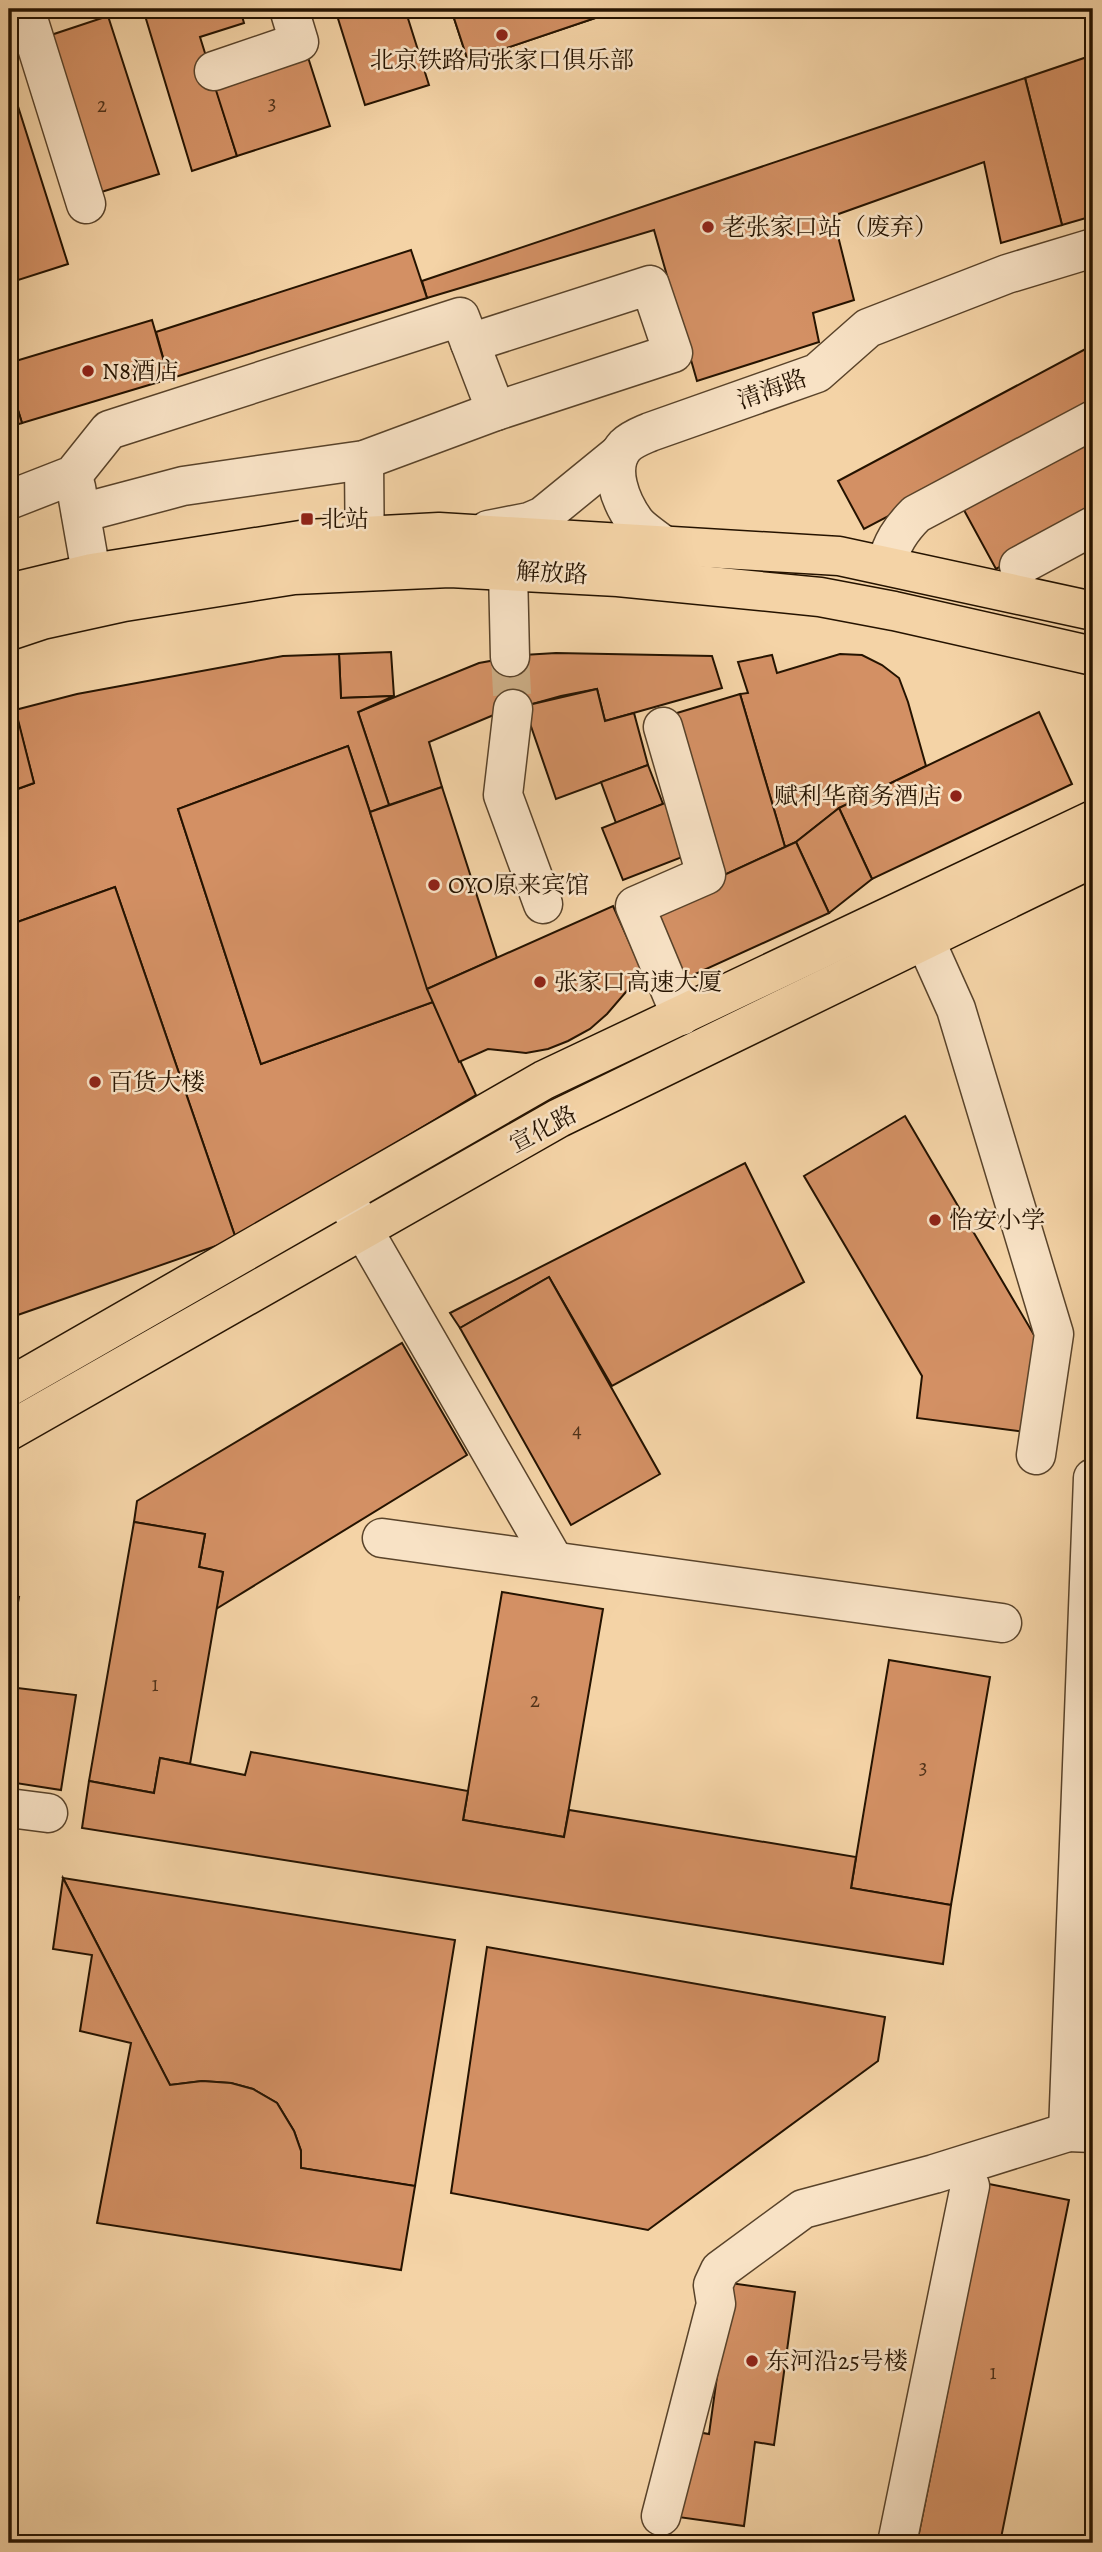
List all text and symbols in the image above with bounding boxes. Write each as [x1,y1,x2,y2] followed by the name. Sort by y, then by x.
[494,27,510,43] marker: 北京铁路局张家口俱乐部
[370,44,634,76] place label: 北京铁路局张家口俱乐部
[268,89,276,117] house number: 3
[97,91,107,119] house number: 2
[722,211,938,243] place label: 老张家口站（废弃）
[700,219,716,235] marker: 老张家口站（废弃）
[102,355,179,387] place label: N8酒店
[733,362,811,416] street label: 清海路
[80,363,96,379] marker: N8酒店
[321,503,369,535] place label: 北站
[299,511,315,527] marker: 北站
[515,555,589,591] street label: 解放路
[774,780,942,812] place label: 赋利华商务酒店
[948,788,964,804] marker: 赋利华商务酒店
[448,869,589,901] place label: OYO原来宾馆
[426,877,442,893] marker: OYO原来宾馆
[554,966,722,998] place label: 张家口高速大厦
[532,974,548,990] marker: 张家口高速大厦
[109,1066,205,1098] place label: 百货大楼
[87,1074,103,1090] marker: 百货大楼
[504,1098,582,1160] street label: 宣化路
[949,1204,1045,1236] place label: 怡安小学
[927,1212,943,1228] marker: 怡安小学
[572,1416,582,1444] house number: 4
[151,1670,159,1698] house number: 1
[530,1686,540,1714] house number: 2
[919,1753,927,1781] house number: 3
[766,2345,908,2377] place label: 东河沿25号楼
[744,2353,760,2369] marker: 东河沿25号楼
[989,2358,997,2386] house number: 1

